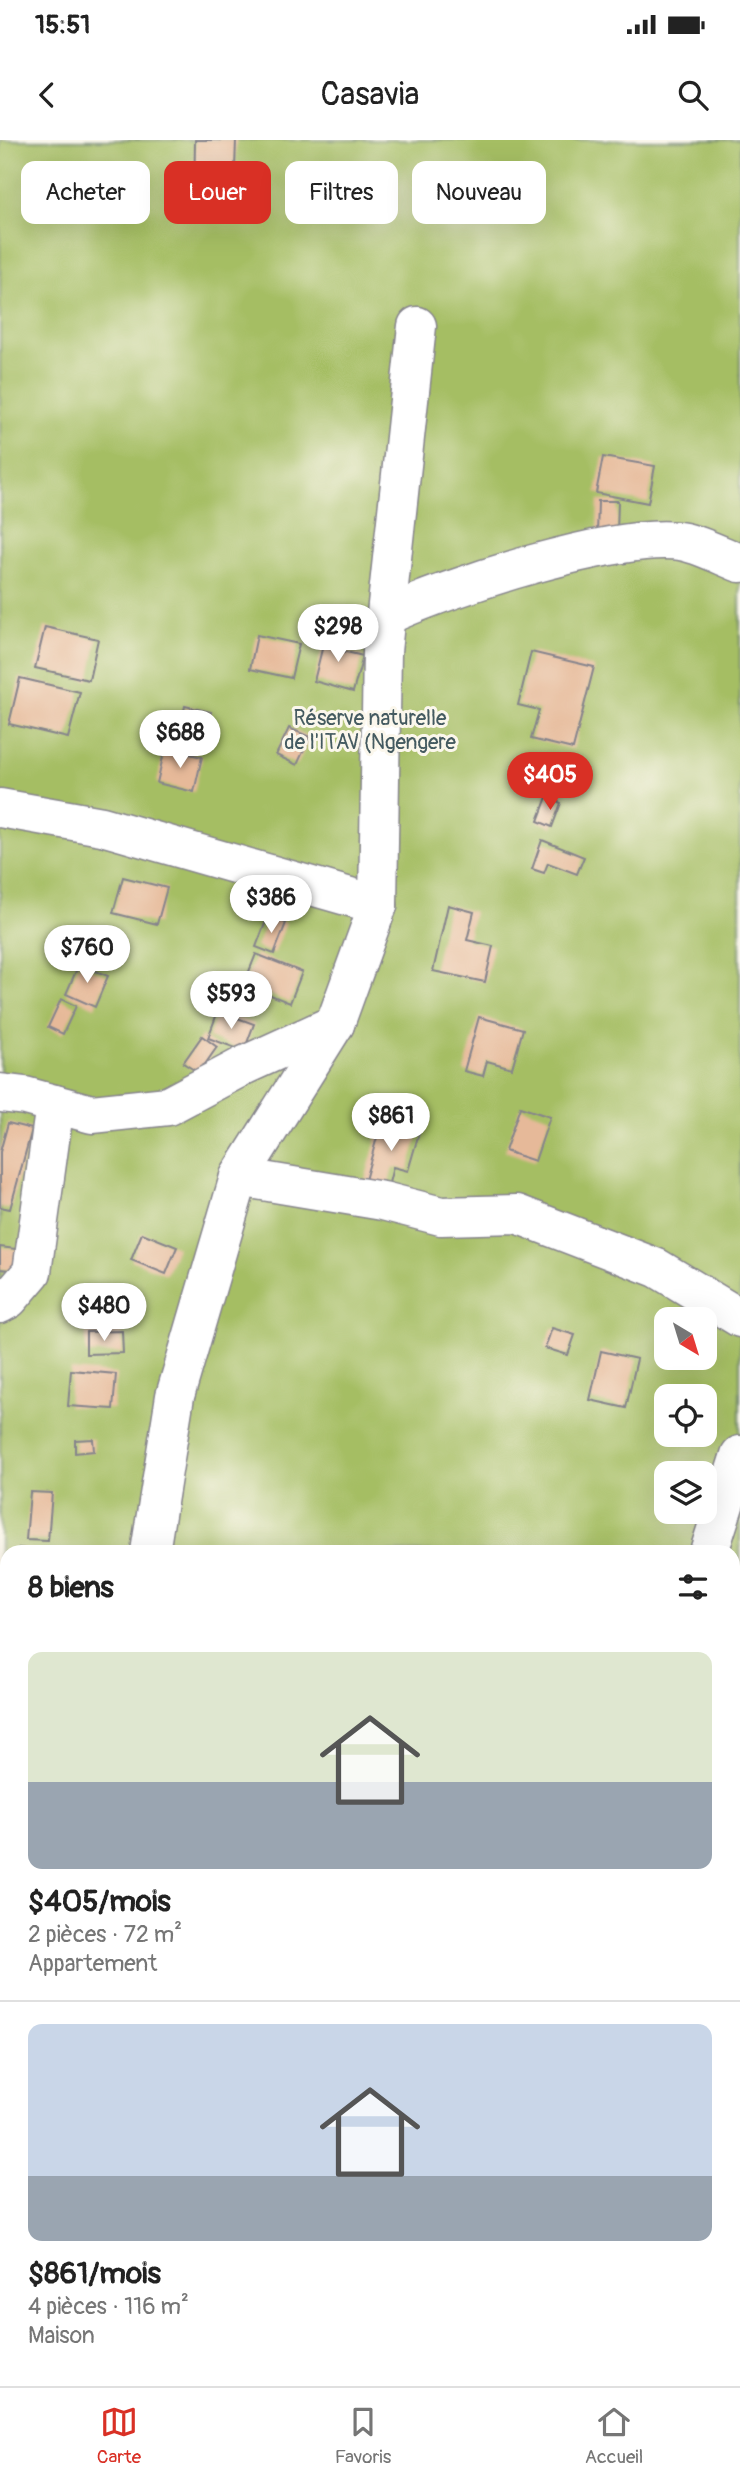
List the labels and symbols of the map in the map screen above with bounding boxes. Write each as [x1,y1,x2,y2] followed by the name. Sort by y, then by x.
[297,604,379,664] pin: $298
[284,705,456,756] park label: Réserve naturelle de l'ITAV (Ngengere
[139,710,221,770] pin: $688
[509,752,591,812] pin: $405
[230,876,312,935] pin: $386
[46,926,128,985] pin: $760
[190,972,272,1031] pin: $593
[350,1094,432,1153] pin: $861
[63,1284,145,1343] pin: $480
[654,1307,718,1370] north arrow

